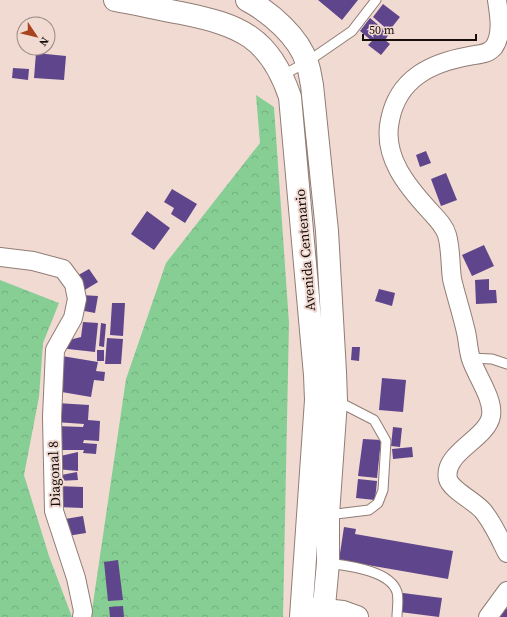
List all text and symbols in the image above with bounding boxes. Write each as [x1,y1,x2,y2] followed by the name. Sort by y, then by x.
[16,16,56,56] north arrow
[363,16,476,42] scale bar
[369,22,395,38] text: 50 m
[35,34,52,49] text: N
[290,188,320,312] street label: Avenida Centenario
[43,441,65,507] street label: Diagonal 8

